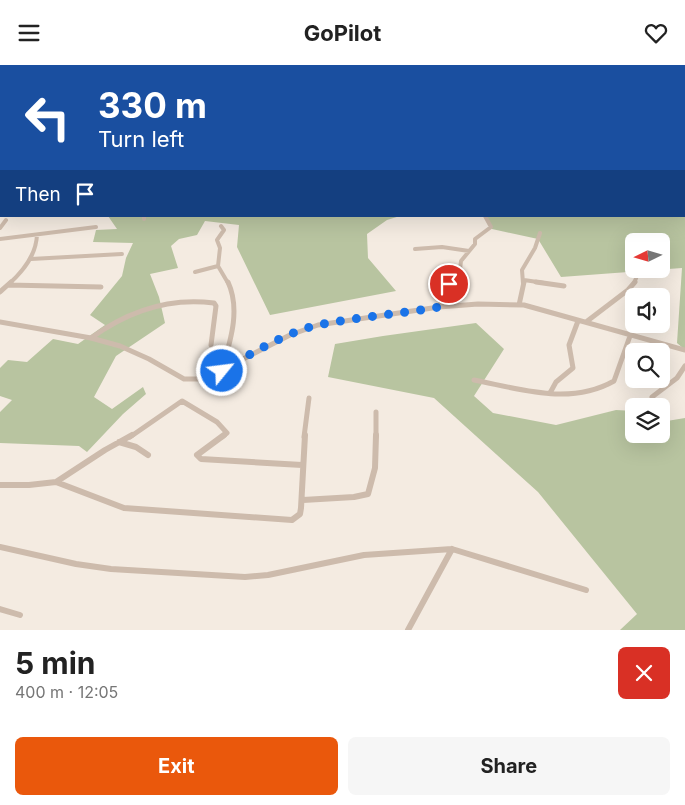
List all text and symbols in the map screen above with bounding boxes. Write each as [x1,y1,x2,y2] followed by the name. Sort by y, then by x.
[15,19,43,47] icon: menu
[642,19,670,47] icon: heart
[304,20,381,46] text: GoPilot
[98,84,207,126] text: 330 m
[15,85,80,150] icon: left
[98,126,184,152] text: Turn left
[71,180,99,208] icon: arrive
[15,183,61,206] text: Then
[625,233,670,277] north arrow
[625,233,670,443] map controls
[428,263,470,305] pin
[435,270,463,298] icon: arrive
[625,288,670,333] button: sound
[625,343,670,388] button: search
[195,344,247,396] position arrow
[625,398,670,443] button: layers
[15,645,95,681] text: 5 min
[618,647,670,699] button: close
[15,682,118,702] text: 400 m · 12:05
[15,737,338,795] button: Exit
[348,737,670,795] button: Share

